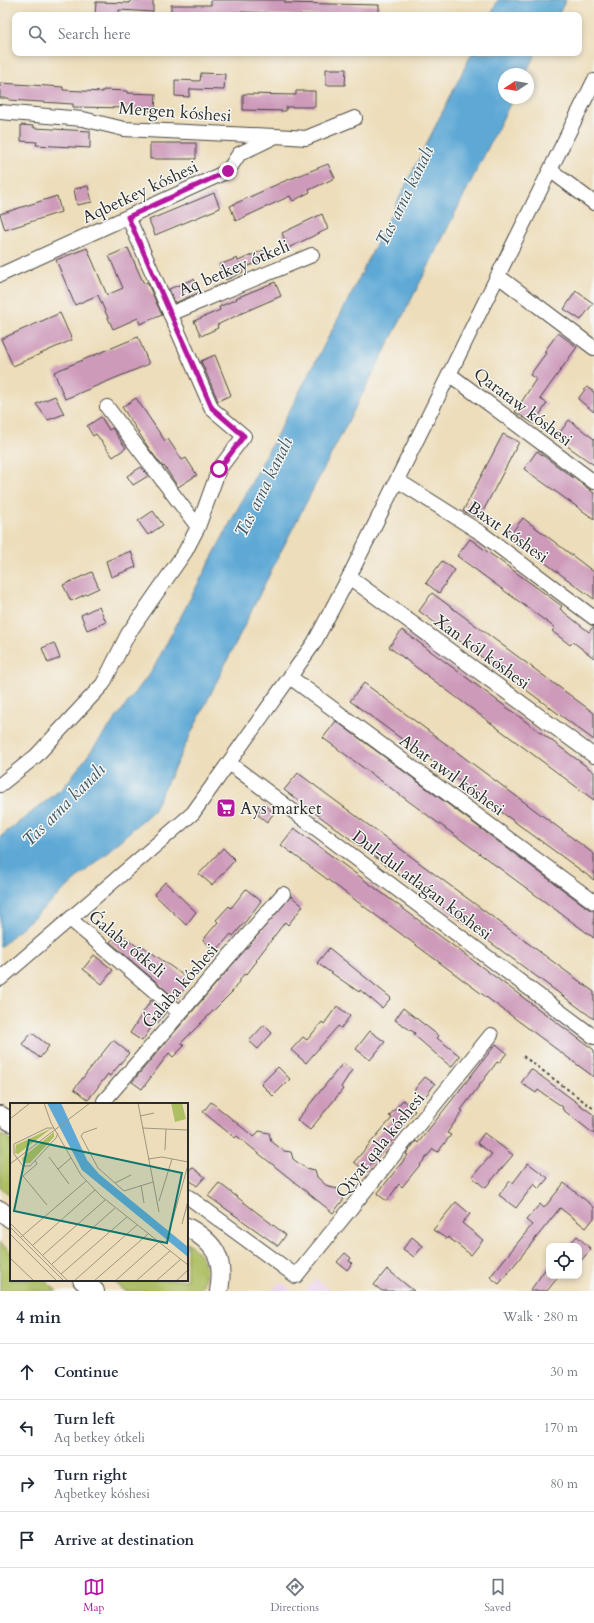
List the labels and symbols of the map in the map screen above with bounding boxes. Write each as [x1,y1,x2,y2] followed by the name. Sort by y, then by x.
[498,68,534,104] north arrow
[118,97,232,127] street label: Mergen kóshesi
[370,142,440,250] water label: Tas arna kanalı
[78,155,202,229] street label: Aqbetkey kóshesi
[219,162,237,180] route end
[175,234,293,302] street label: Aq betkey ótkeli
[469,362,577,452] street label: Qarataw kóshesi
[229,433,299,541] water label: Tas arna kanalı
[210,460,228,478] route start
[463,496,553,568] street label: Baxıt kóshesi
[429,609,535,695] street label: Xan kól kóshesi
[395,729,509,821] street label: Abat awıl kóshesi
[17,758,111,852] water label: Tas arna kanalı
[215,797,237,819] supermarket icon: Ays market
[240,797,322,820] place label: Ays market
[347,825,497,945] street label: Dul-dul atlaǵan kóshesi
[84,905,171,983] street label: Ǵalaba ótkeli
[137,939,223,1033] street label: Ǵalaba kóshesi
[330,1087,430,1203] street label: Qiyat qala kóshesi
[10,1103,188,1281] inset map

